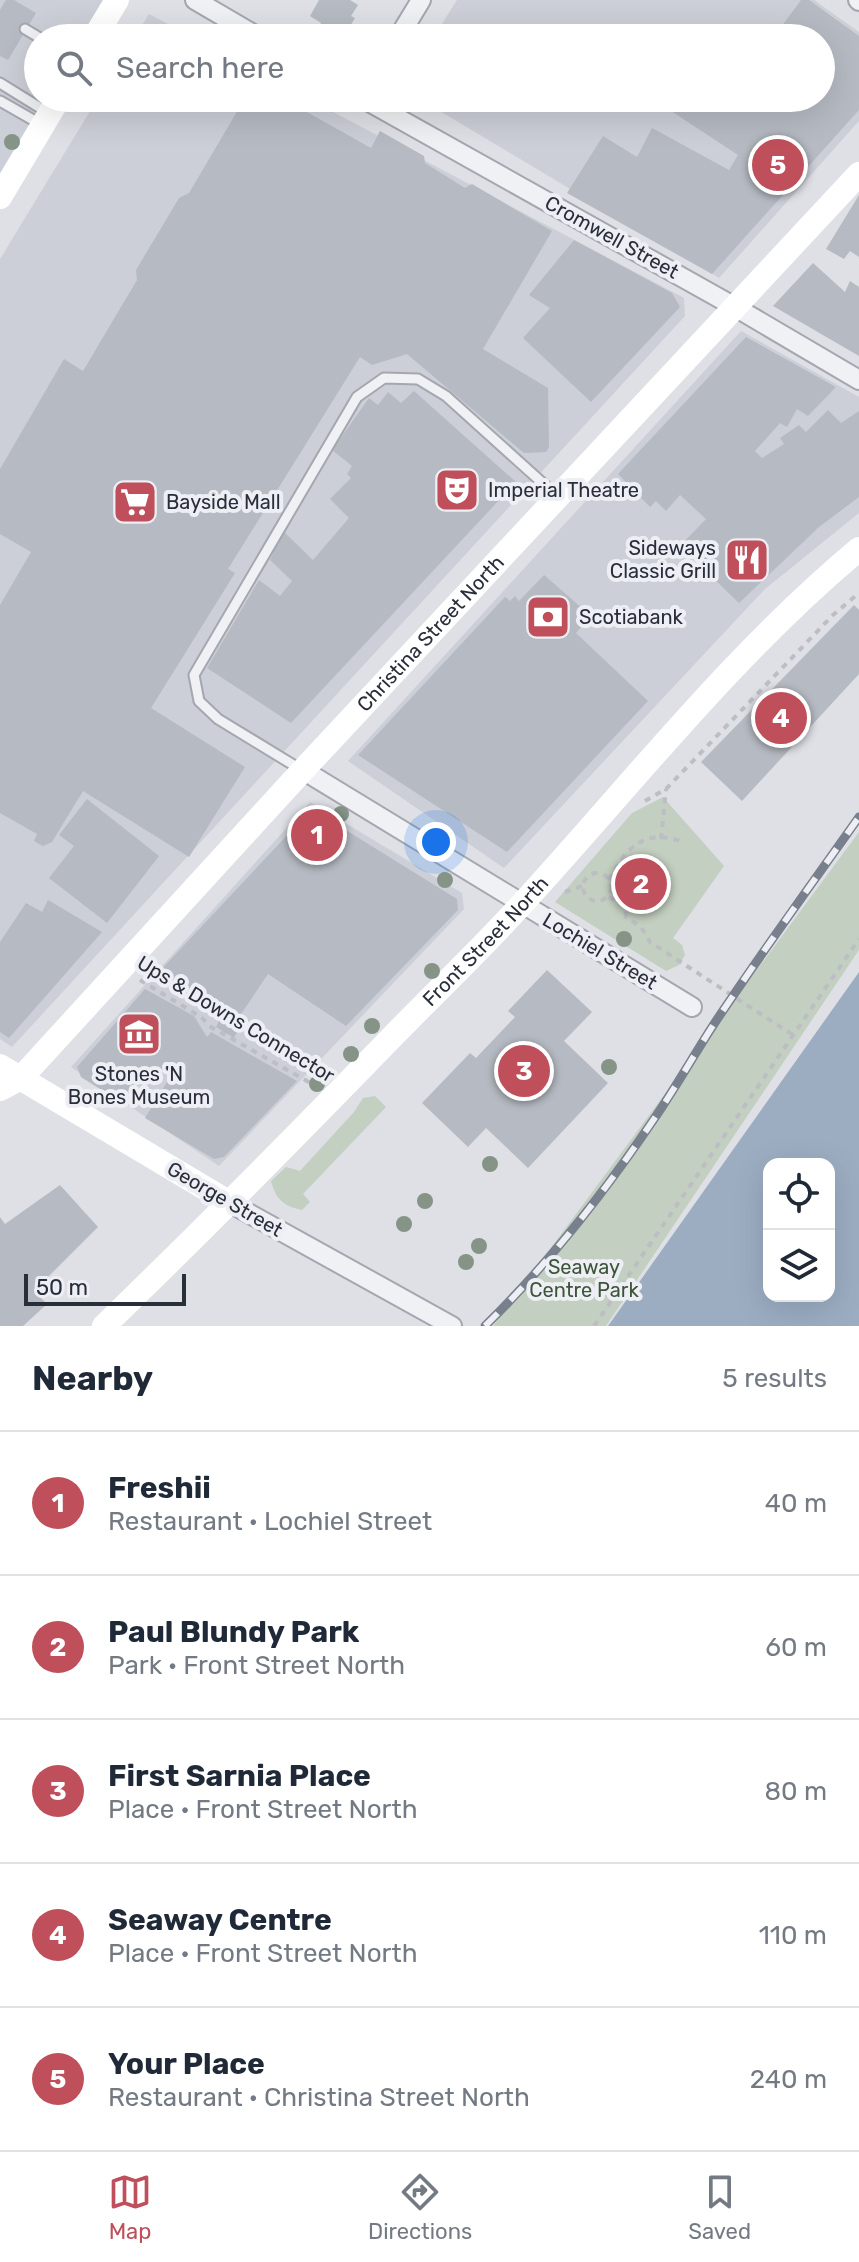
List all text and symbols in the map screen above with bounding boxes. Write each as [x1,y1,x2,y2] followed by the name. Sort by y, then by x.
[24,24,835,112] search box
[52,46,96,90] icon: search
[116,50,284,86] text: Search here
[752,135,804,195] pin: 5
[541,190,683,284] street label: Cromwell Street
[433,466,481,514] theatre icon: Imperial Theatre
[111,478,159,526] supermarket icon: Bayside Mall
[488,478,639,502] place label: Imperial Theatre
[166,490,281,514] place label: Bayside Mall
[610,536,716,583] place label: Sideways Classic Grill
[723,536,771,584] restaurant icon: Sideways Classic Grill
[352,550,509,717] street label: Christina Street North
[524,593,572,641] bank icon: Scotiabank
[579,605,684,629] place label: Scotiabank
[755,688,807,748] pin: 4
[291,805,343,865] pin: 1
[416,822,456,862] your location
[615,854,667,914] pin: 2
[418,871,553,1011] street label: Front Street North
[538,907,662,995] street label: Lochiel Street
[133,950,339,1088] street label: Ups & Downs Connector
[115,1010,163,1058] museum icon: Stones 'N Bones Museum
[498,1041,550,1101] pin: 3
[68,1062,210,1109] place label: Stones 'N Bones Museum
[163,1156,287,1242] street label: George Street
[763,1158,835,1302] map controls
[763,1158,835,1230] button: locate
[763,1230,835,1302] button: layers
[529,1255,639,1302] park label: Seaway Centre Park
[24,1270,186,1306] scale bar
[36,1274,88,1301] text: 50 m
[32,1358,153,1399] text: Nearby
[722,1363,827,1394] text: 5 results
[108,1470,211,1506] text: Freshii
[52,1488,64,1519] text: 1
[765,1488,827,1519] text: 40 m
[108,1506,432,1537] text: Restaurant · Lochiel Street
[108,1614,359,1650] text: Paul Blundy Park
[50,1632,66,1663] text: 2
[765,1632,827,1663] text: 60 m
[108,1650,405,1681] text: Park · Front Street North
[108,1758,371,1794] text: First Sarnia Place
[49,1776,67,1807] text: 3
[764,1776,827,1807] text: 80 m
[108,1794,417,1825] text: Place · Front Street North
[108,1902,332,1938] text: Seaway Centre
[49,1920,67,1951] text: 4
[759,1920,827,1951] text: 110 m
[108,1938,417,1969] text: Place · Front Street North
[108,2046,265,2082] text: Your Place
[50,2064,66,2095] text: 5
[750,2064,827,2095] text: 240 m
[108,2082,530,2113] text: Restaurant · Christina Street North
[108,2170,152,2245] tab: Map
[368,2170,472,2245] tab: Directions
[688,2170,751,2245] tab: Saved

